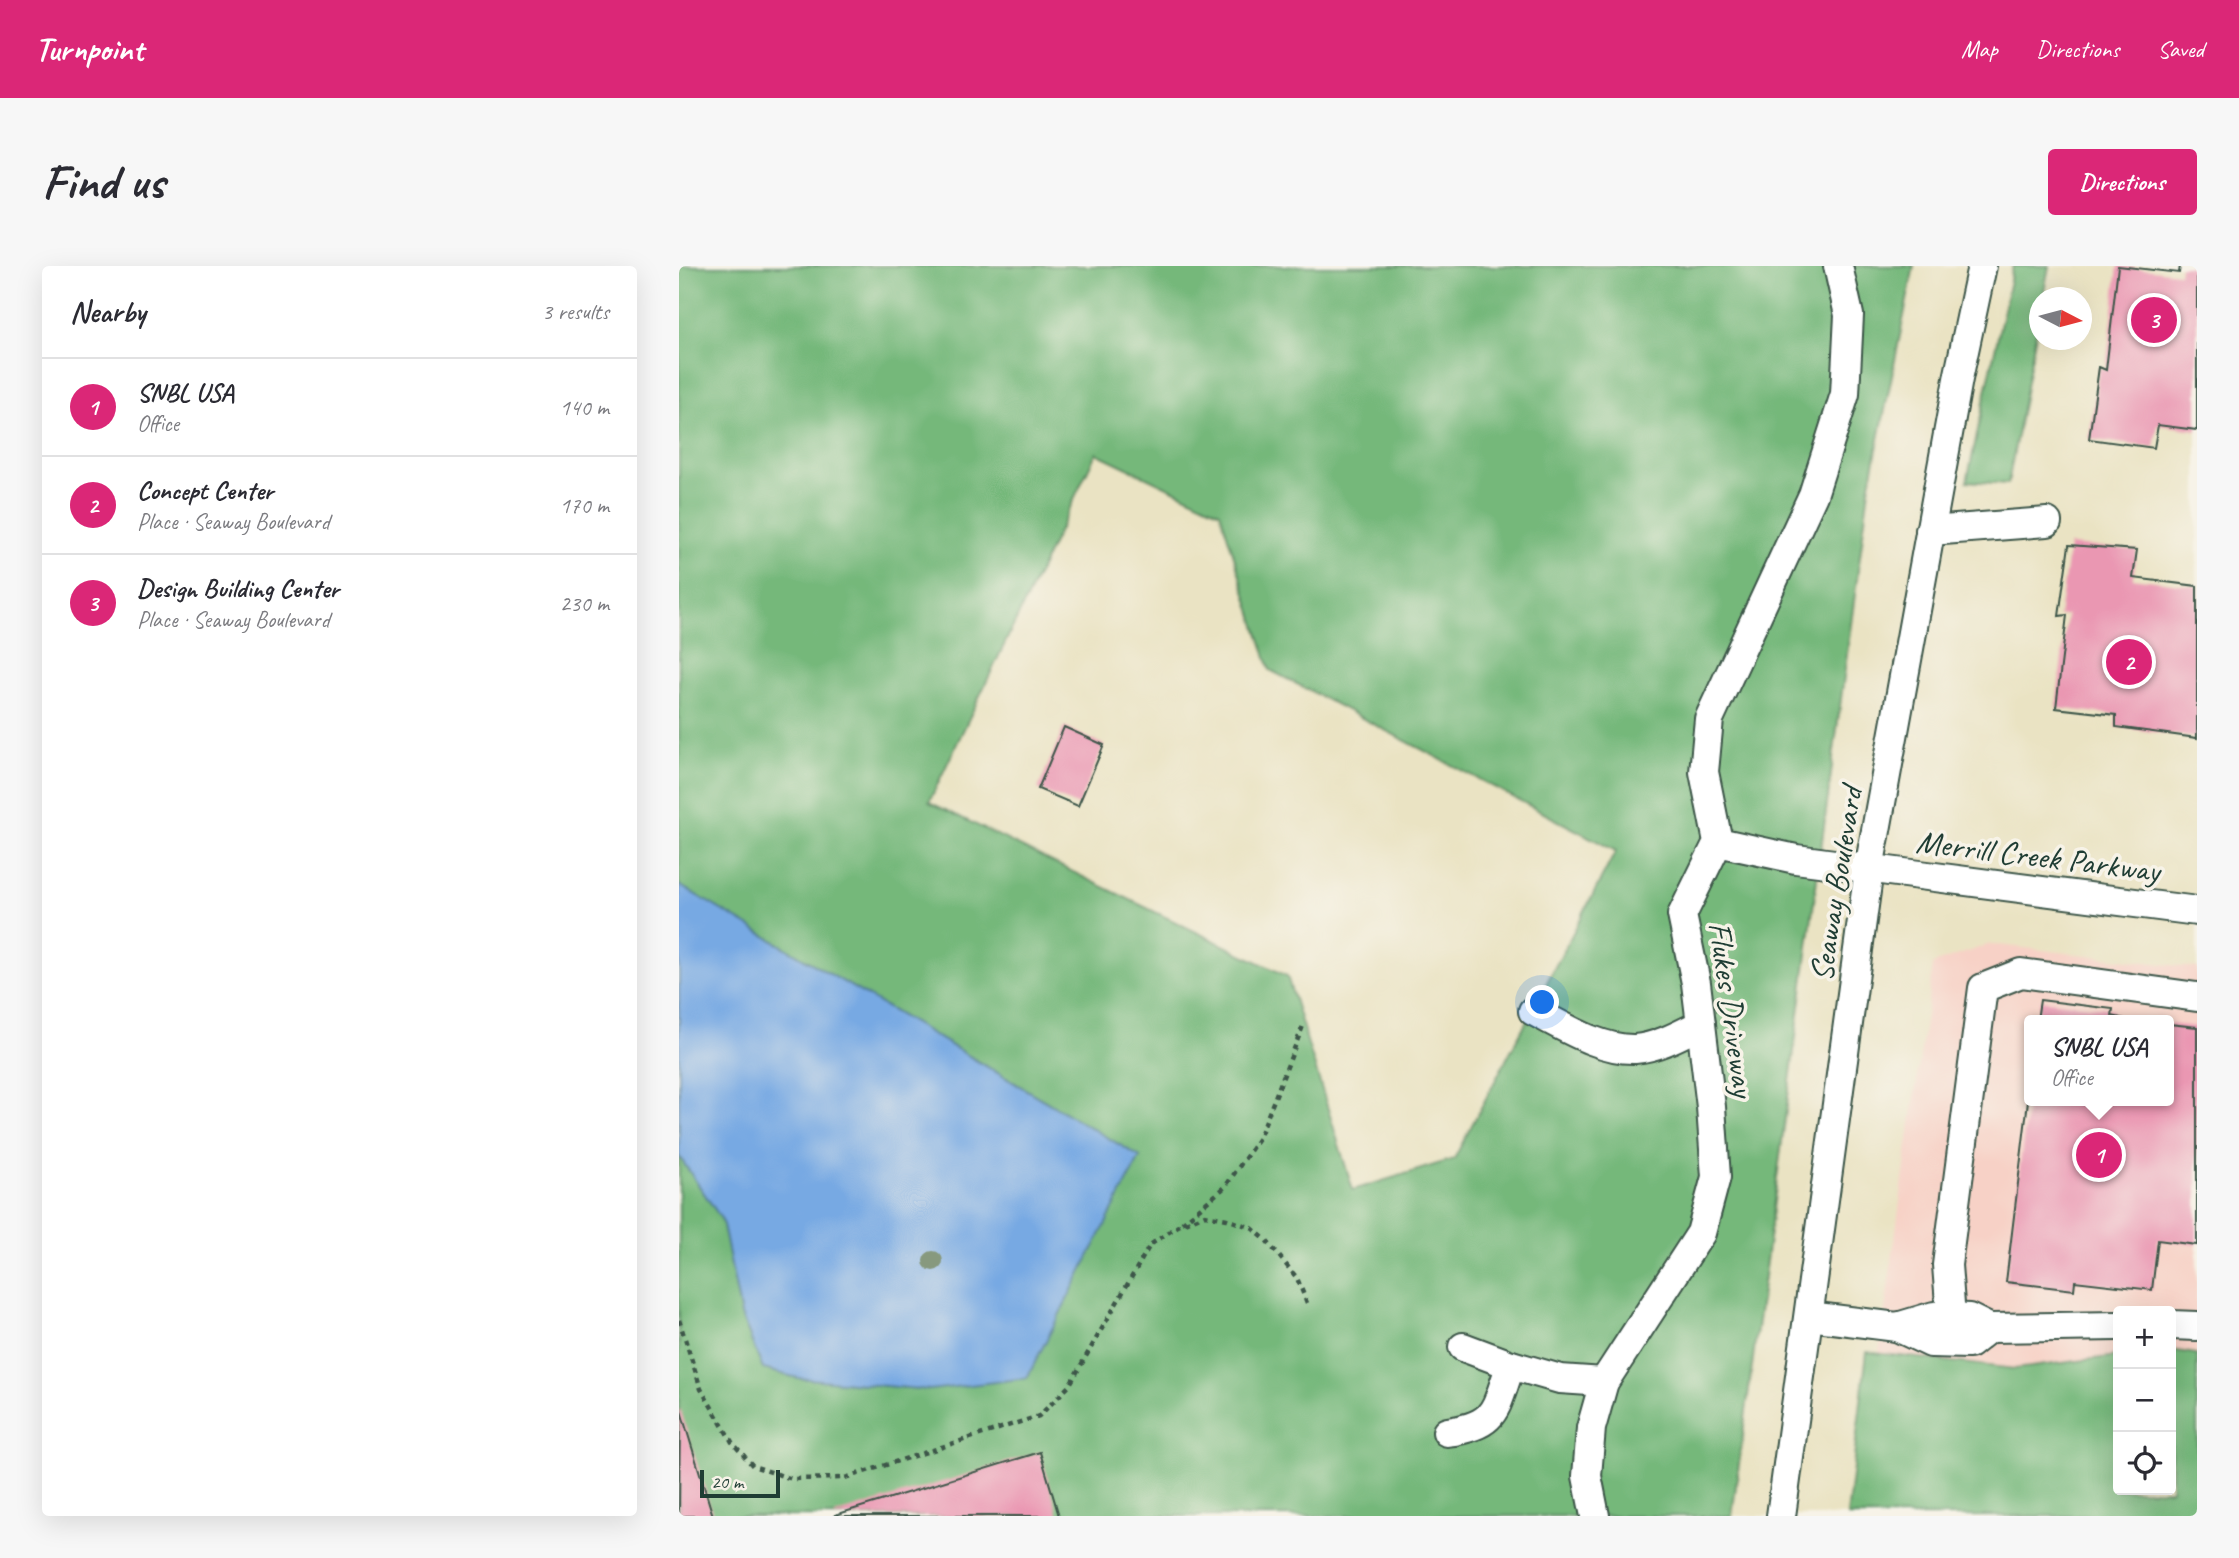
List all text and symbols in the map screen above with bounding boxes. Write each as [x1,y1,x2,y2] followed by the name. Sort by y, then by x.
[35,28,143,70] text: Turnpoint
[1961,34,1998,64] text: Map
[2036,34,2119,64] text: Directions
[2157,34,2204,64] text: Saved
[2048,149,2197,215] button: Directions
[42,151,164,213] text: Find us
[2029,287,2092,350] north arrow
[70,293,146,331] text: Nearby
[2131,294,2177,346] pin: 3
[542,297,609,326] text: 3 results
[137,376,234,409] text: SNBL USA
[88,393,98,422] text: 1
[560,393,609,422] text: 140 m
[137,409,179,438] text: Office
[137,474,273,507] text: Concept Center
[88,491,98,520] text: 2
[560,491,609,520] text: 170 m
[137,507,330,536] text: Place · Seaway Boulevard
[137,572,339,605] text: Design Building Center
[88,589,98,618] text: 3
[560,589,609,618] text: 230 m
[137,605,330,634] text: Place · Seaway Boulevard
[2106,636,2152,688] pin: 2
[1800,779,1873,984] street label: Seaway Boulevard
[1914,820,2165,892] street label: Merrill Creek Parkway
[1699,919,1765,1102] street label: Flukes Driveway
[1525,985,1559,1019] your location
[2024,1015,2174,1106] popup
[2051,1030,2147,1063] text: SNBL USA
[2051,1063,2093,1092] text: Office
[2076,1129,2122,1181] pin: 1
[2113,1306,2176,1495] map controls
[2113,1306,2176,1369] button: +
[2113,1369,2176,1432] button: −
[2113,1432,2176,1495] button: locate
[700,1467,781,1499] scale bar
[711,1470,743,1494] text: 20 m

